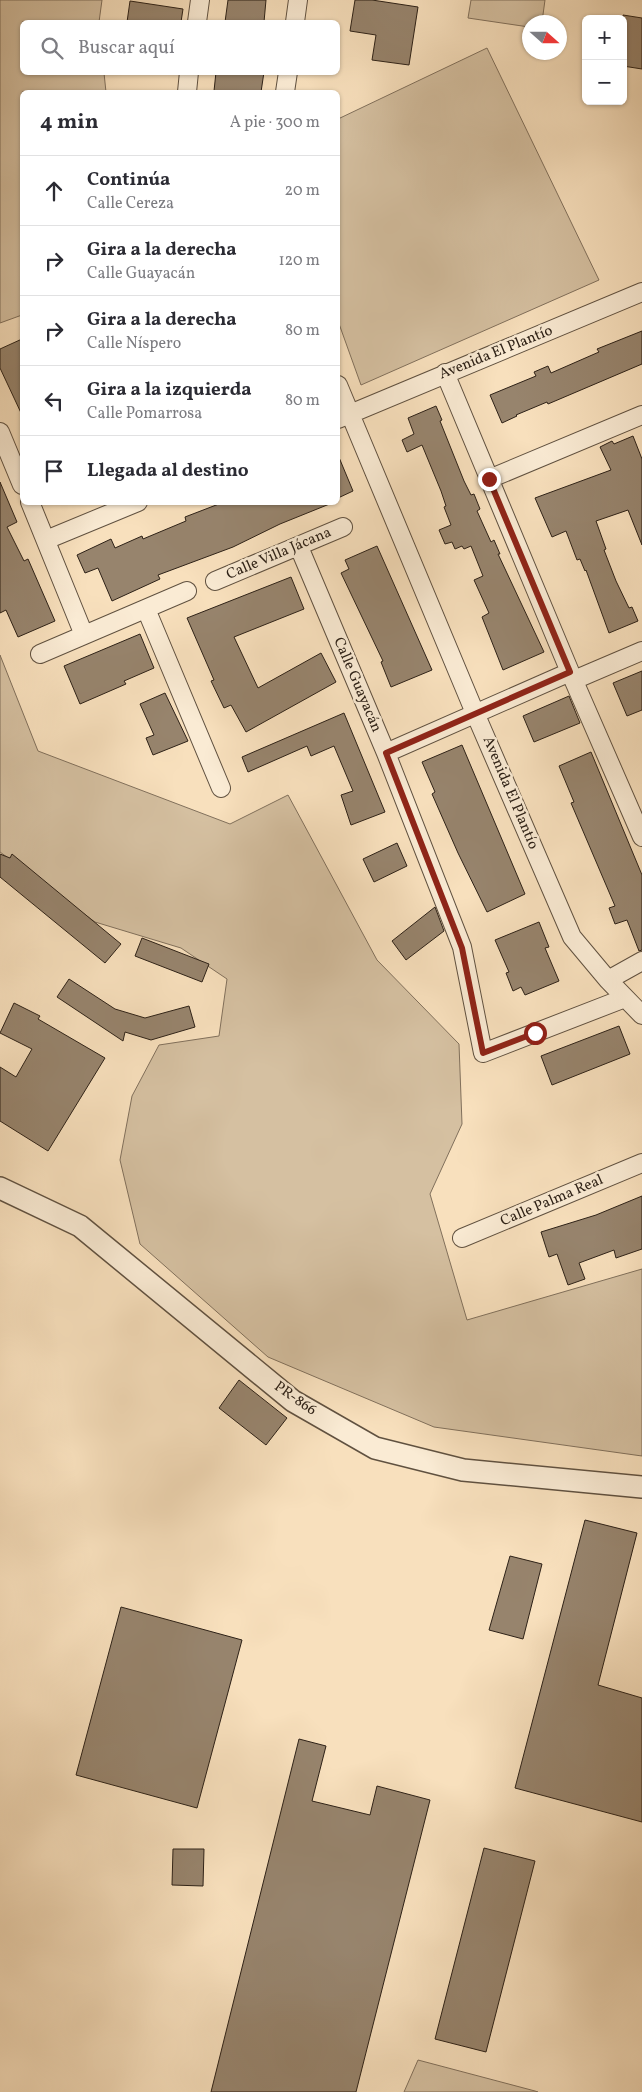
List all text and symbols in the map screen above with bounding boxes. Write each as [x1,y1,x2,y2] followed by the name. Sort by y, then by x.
[522,15,567,60] north arrow
[582,15,627,105] map controls
[582,15,627,60] button: +
[20,20,340,75] search box
[38,34,66,62] icon: search
[78,35,175,61] text: Buscar aquí
[582,60,627,105] button: −
[40,108,99,137] text: 4 min
[230,112,320,134] text: A pie · 300 m
[87,167,170,193] text: Continúa
[40,177,68,205] icon: ahead
[285,180,320,202] text: 20 m
[87,193,174,215] text: Calle Cereza
[87,237,237,263] text: Gira a la derecha
[40,247,68,275] icon: right
[278,250,320,272] text: 120 m
[87,263,195,285] text: Calle Guayacán
[87,307,237,333] text: Gira a la derecha
[40,317,68,345] icon: right
[285,320,320,342] text: 80 m
[436,321,556,385] street label: Avenida El Plantío
[87,333,181,355] text: Calle Níspero
[87,377,252,403] text: Gira a la izquierda
[40,387,68,415] icon: left
[285,390,320,412] text: 80 m
[87,403,202,425] text: Calle Pomarrosa
[40,457,68,485] icon: arrive
[87,458,249,484] text: Llegada al destino
[478,468,501,491] route end
[223,522,335,586] street label: Calle Villa Jácana
[328,634,387,736] street label: Calle Guayacán
[477,733,543,853] street label: Avenida El Plantío
[524,1022,547,1045] route start
[497,1170,607,1232] street label: Calle Palma Real
[270,1377,320,1421] street label: PR-866

